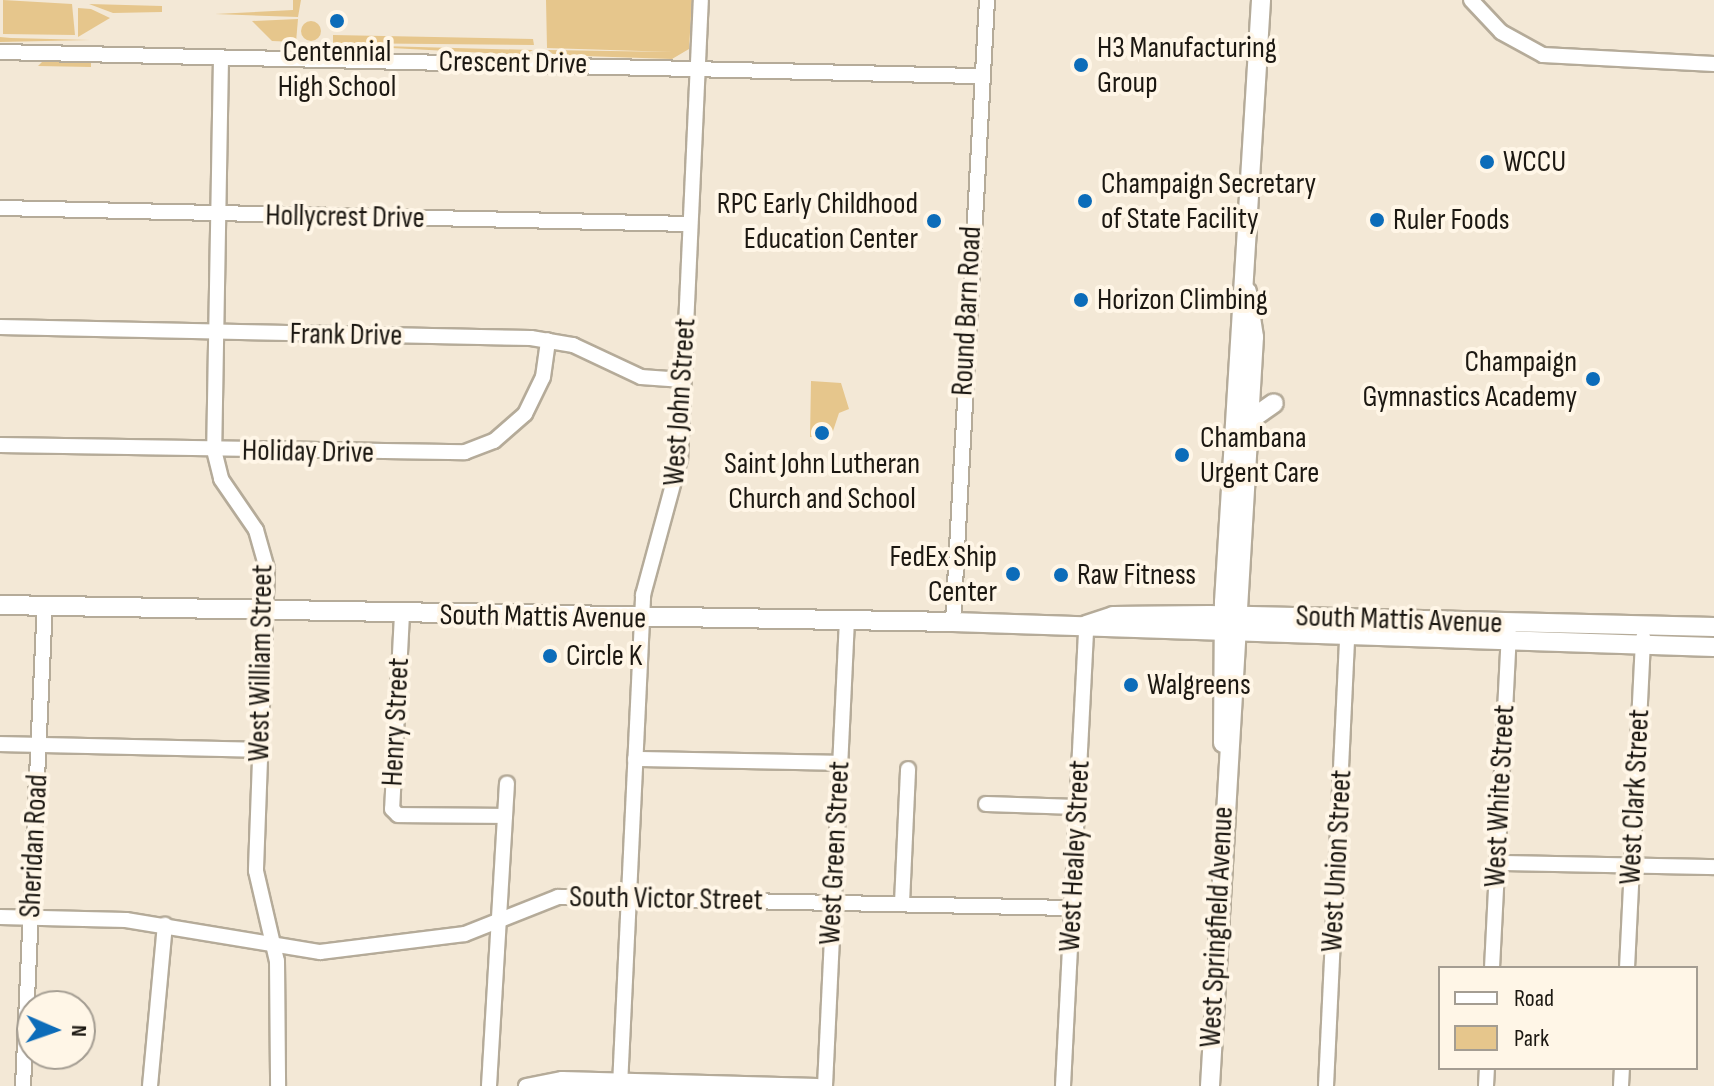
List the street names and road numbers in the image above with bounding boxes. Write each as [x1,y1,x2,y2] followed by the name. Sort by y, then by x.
[438,44,588,82] street label: Crescent Drive
[265,198,425,236] street label: Hollycrest Drive
[945,225,989,397] street label: Round Barn Road
[289,316,403,354] street label: Frank Drive
[656,317,704,487] street label: West John Street
[242,433,374,471] street label: Holiday Drive
[241,564,281,762] street label: West William Street
[439,597,647,637] street label: South Mattis Avenue
[1295,598,1503,642] street label: South Mattis Avenue
[375,657,417,787] street label: Henry Street
[1477,704,1523,888] street label: West White Street
[1612,708,1658,886] street label: West Clark Street
[1052,759,1098,953] street label: West Healey Street
[812,760,858,946] street label: West Green Street
[1314,769,1360,953] street label: West Union Street
[12,773,56,919] street label: Sheridan Road
[1193,806,1241,1048] street label: West Springfield Avenue
[569,879,763,919] street label: South Victor Street

